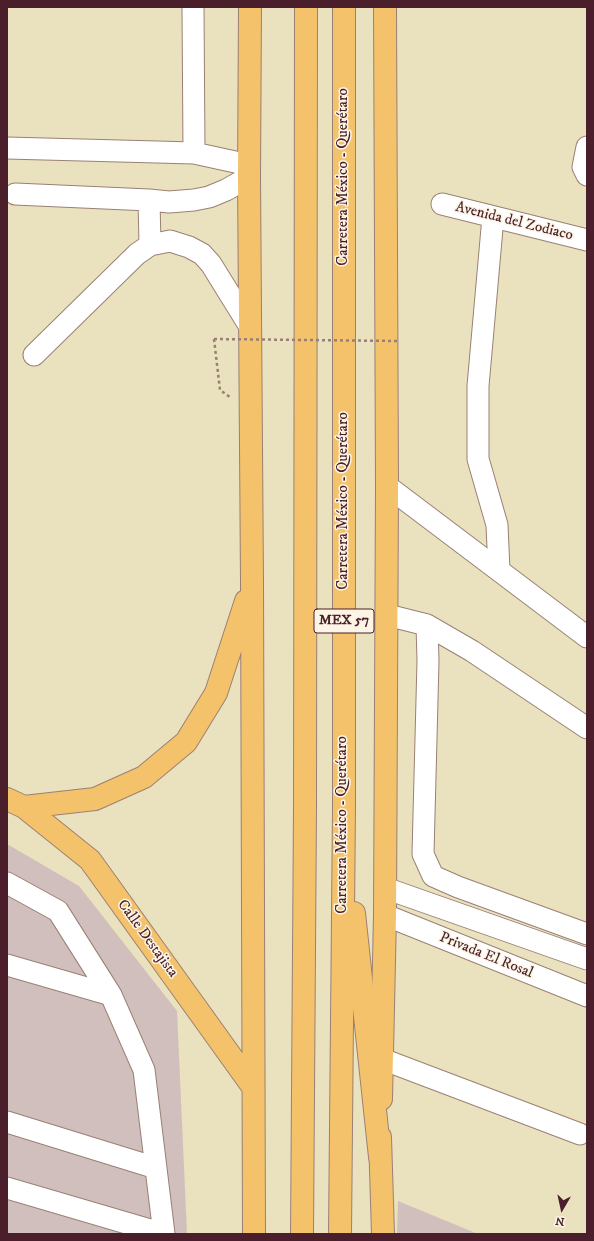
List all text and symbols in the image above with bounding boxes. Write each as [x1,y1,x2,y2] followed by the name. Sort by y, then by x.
[335,88,353,266] street label: Carretera México - Querétaro
[453,199,575,245] street label: Avenida del Zodiaco
[335,412,353,590] street label: Carretera México - Querétaro
[314,609,374,633] road number: MEX 57
[334,736,352,914] street label: Carretera México - Querétaro
[113,897,181,981] street label: Calle Destajista
[436,929,536,983] street label: Privada El Rosal
[542,1189,582,1229] north arrow
[555,1213,566,1228] text: N

